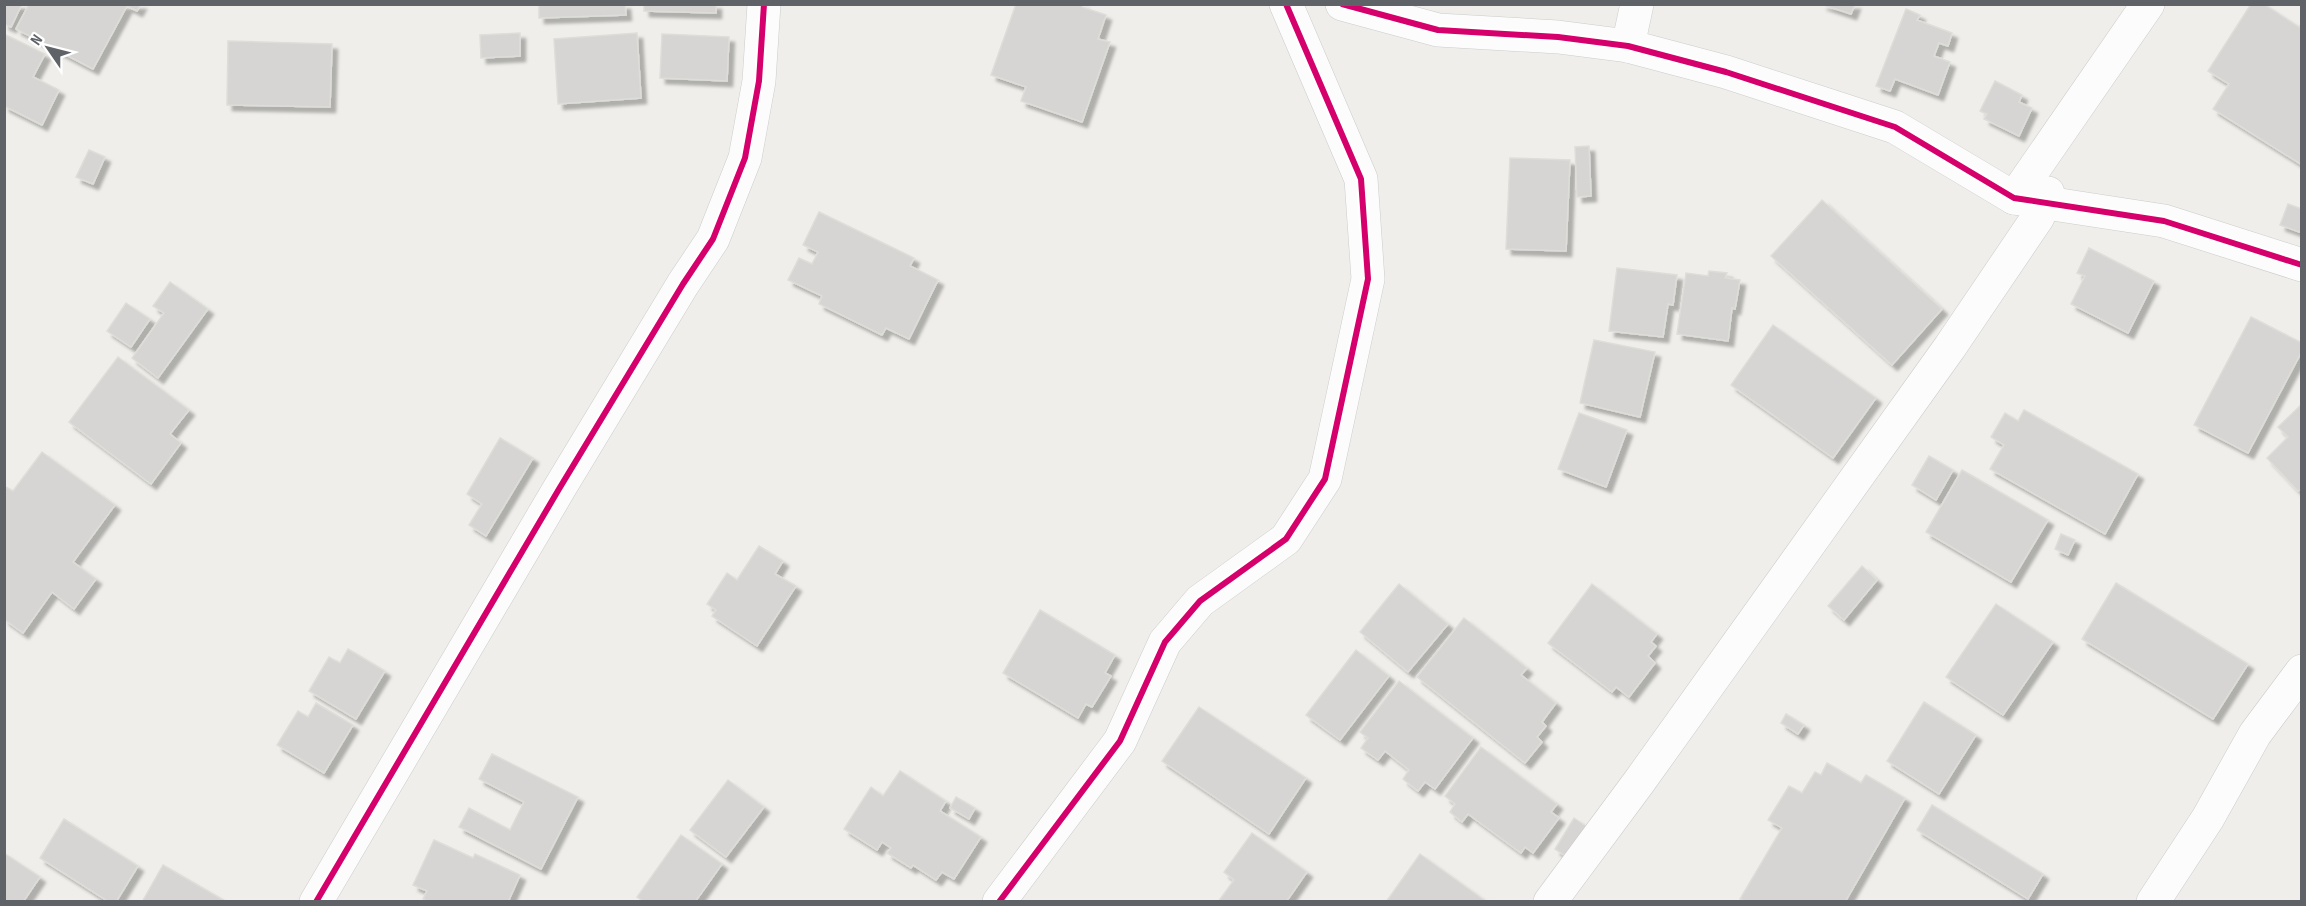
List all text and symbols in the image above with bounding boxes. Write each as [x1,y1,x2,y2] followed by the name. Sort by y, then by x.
[18,18,78,78] north arrow
[27,31,47,49] text: N

